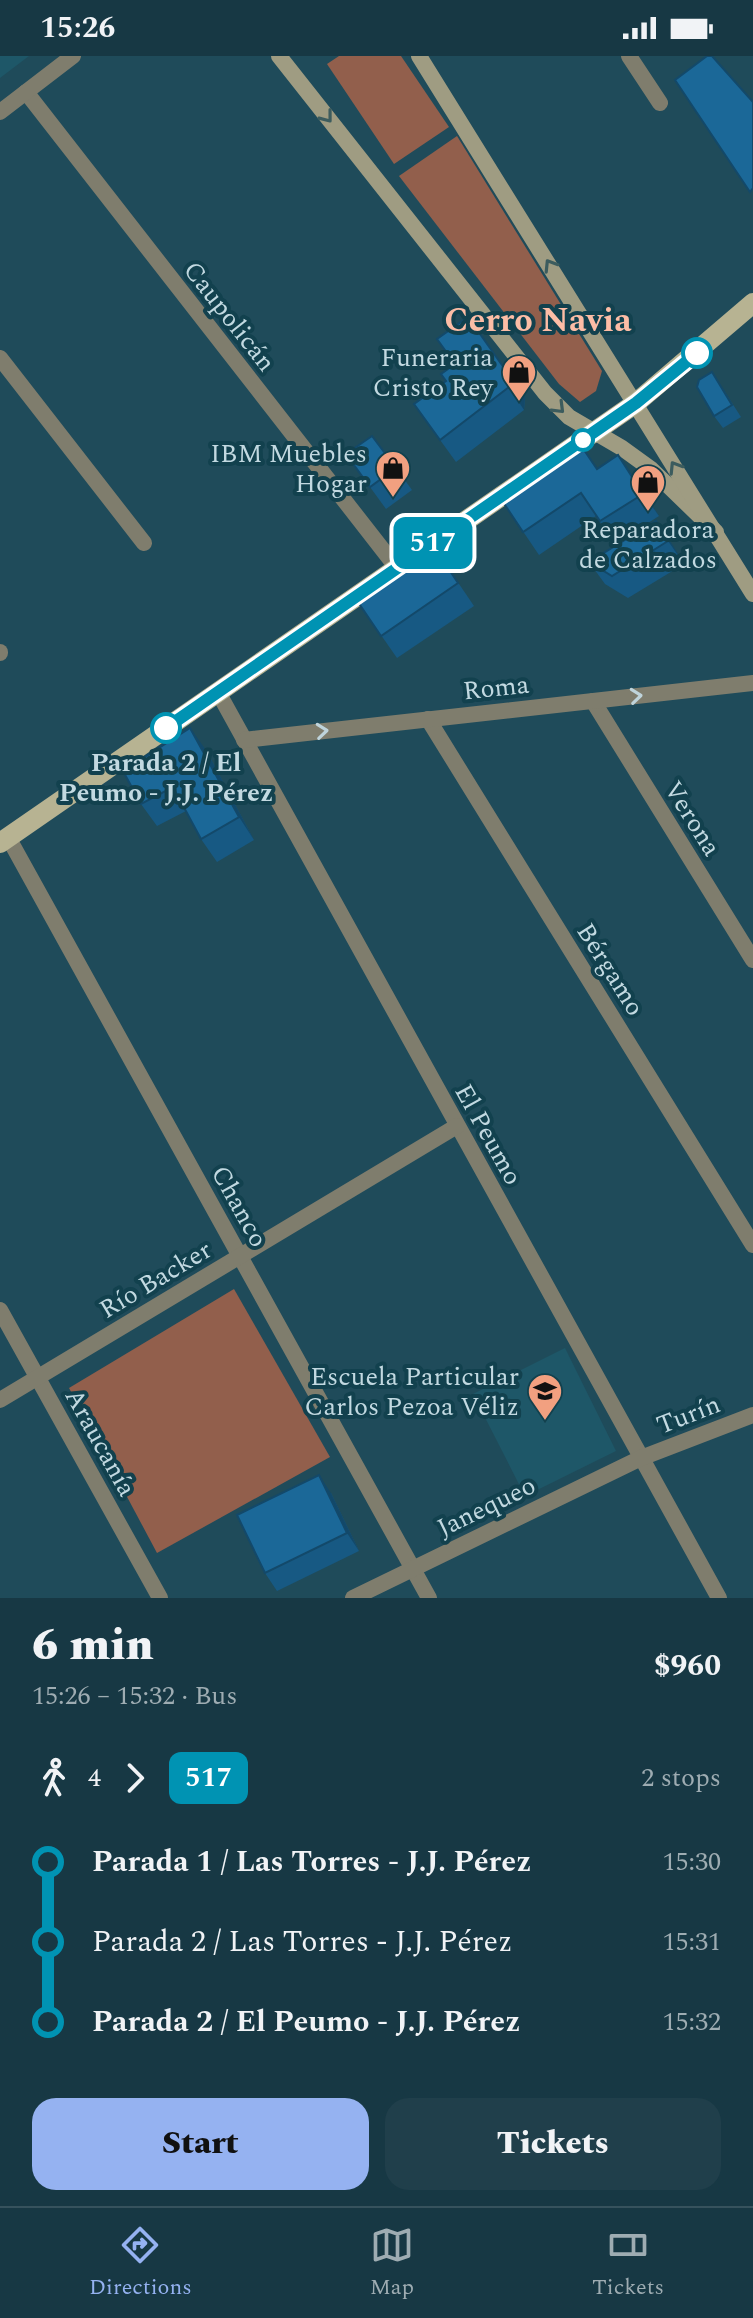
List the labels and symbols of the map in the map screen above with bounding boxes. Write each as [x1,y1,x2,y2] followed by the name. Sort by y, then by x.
[317,108,332,122] one-way arrow
[173,253,285,381] street label: Caupolicán
[545,259,560,274] one-way arrow
[444,295,632,347] district label: Cerro Navia
[373,338,495,408] place label: Funeraria Cristo Rey
[682,338,712,368] unlabelled marker
[500,353,538,403] shop icon: Funeraria Cristo Rey
[550,399,564,413] one-way arrow
[572,429,594,451] unlabelled marker
[210,434,367,504] place label: IBM Muebles Hogar
[374,449,412,499] shop icon: IBM Muebles Hogar
[670,461,685,476] one-way arrow
[629,463,667,513] shop icon: Reparadora de Calzados
[579,510,717,580] place label: Reparadora de Calzados
[387,517,479,569] line badge: 517
[461,665,531,711] street label: Roma
[630,688,643,705] one-way arrow
[151,713,181,743] marker: Parada 2 / El Peumo - J.J. Pérez
[316,722,329,739] one-way arrow
[59,743,273,813] place label: Parada 2 / El Peumo - J.J. Pérez
[653,773,731,864] street label: Verona
[566,915,654,1024] street label: Bérgamo
[444,1076,532,1193] street label: El Peumo
[200,1158,278,1255] street label: Chanco
[92,1231,219,1329] street label: Río Backer
[305,1357,519,1427] place label: Escuela Particular Carlos Pezoa Véliz
[526,1372,564,1422] school or university icon: Escuela Particular Carlos Pezoa Véliz
[54,1381,146,1504] street label: Araucanía
[651,1385,726,1445] street label: Turín
[430,1466,543,1548] street label: Janequeo

